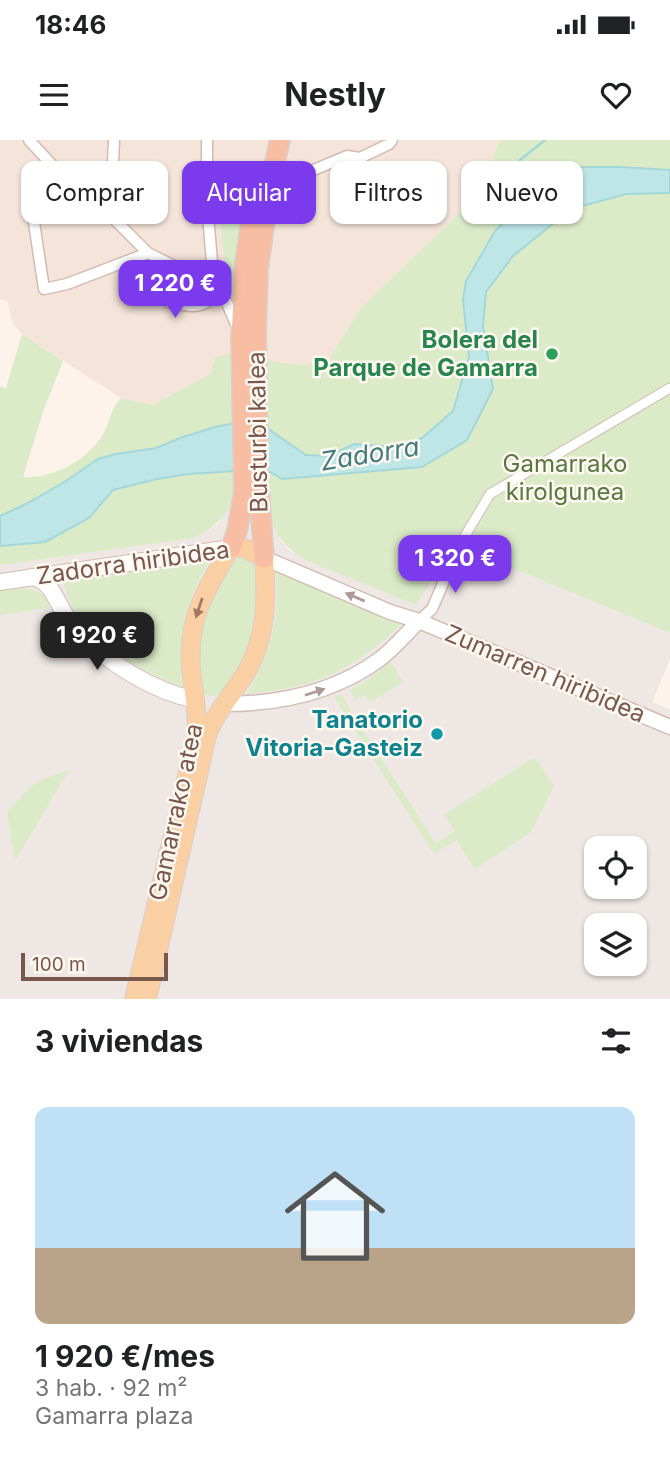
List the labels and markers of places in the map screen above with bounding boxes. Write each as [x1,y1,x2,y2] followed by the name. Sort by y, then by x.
[110,260,240,320] pin: 1 220 €
[313,325,538,382] place label: Bolera del Parque de Gamarra
[544,346,560,362] marker: Bolera del Parque de Gamarra
[390,536,520,595] pin: 1 320 €
[32,612,162,672] pin: 1 920 €
[245,705,423,762] place label: Tanatorio Vitoria-Gasteiz
[429,726,445,742] marker: Tanatorio Vitoria-Gasteiz

